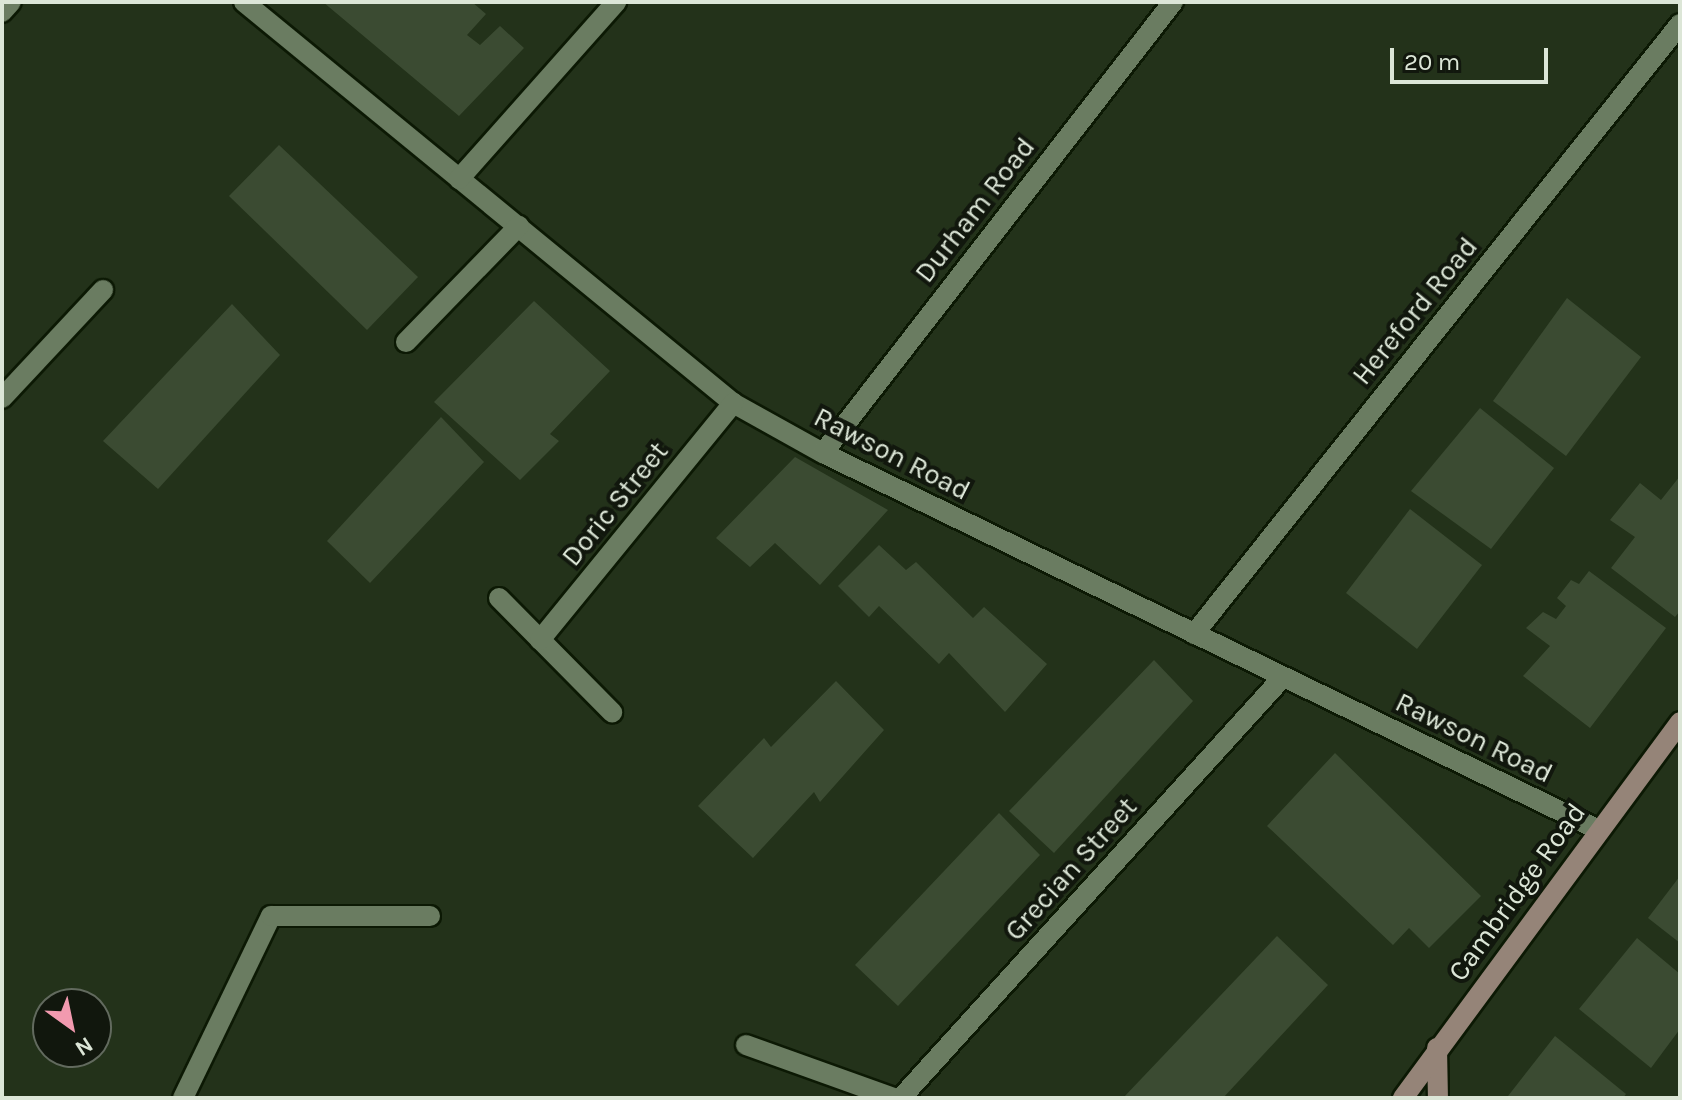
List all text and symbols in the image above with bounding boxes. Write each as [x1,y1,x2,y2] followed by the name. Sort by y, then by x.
[1394,32,1552,82] scale bar
[1404,48,1460,76] text: 20 m
[908,131,1042,289] street label: Durham Road
[1345,230,1485,392] street label: Hereford Road
[808,400,976,508] street label: Rawson Road
[555,435,675,573] street label: Doric Street
[1390,685,1558,791] street label: Rawson Road
[998,790,1144,948] street label: Grecian Street
[1441,796,1593,988] street label: Cambridge Road
[32,988,112,1068] north arrow
[70,1031,98,1062] text: N

